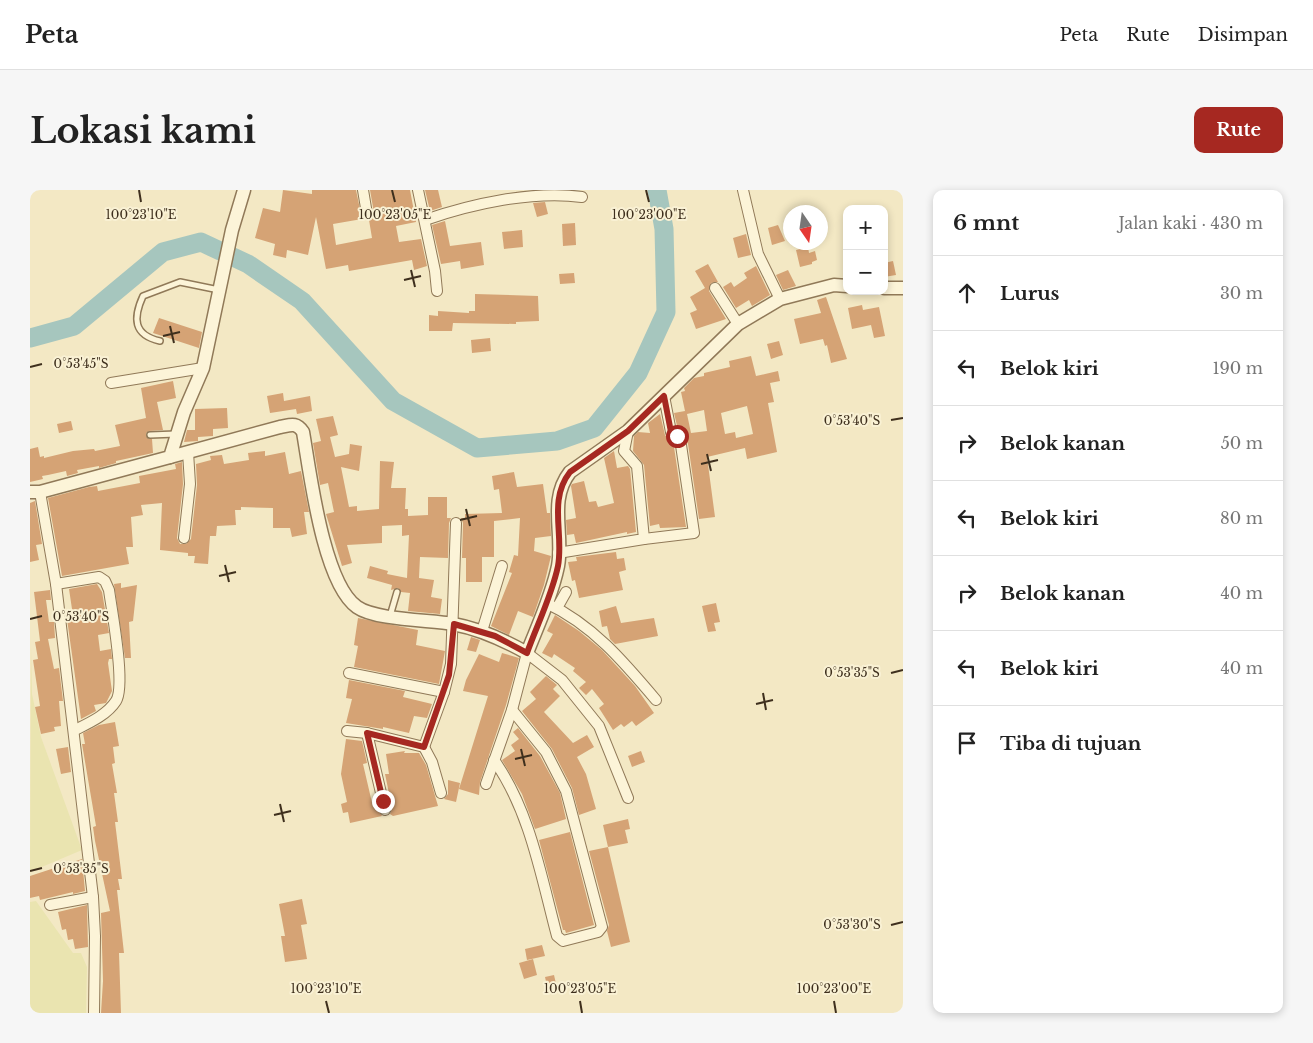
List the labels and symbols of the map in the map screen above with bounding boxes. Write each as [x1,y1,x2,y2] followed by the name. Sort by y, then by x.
[783,205,828,250] north arrow
[105,207,177,222] text: 100°23'10"E
[359,207,432,222] text: 100°23'05"E
[612,207,686,222] text: 100°23'00"E
[54,356,109,371] text: 0°53'45"S
[824,413,881,428] text: 0°53'40"S
[666,425,689,448] route start
[53,609,110,624] text: 0°53'40"S
[824,665,880,680] text: 0°53'35"S
[372,790,395,813] route end
[53,861,109,876] text: 0°53'35"S
[823,917,881,932] text: 0°53'30"S
[290,981,362,996] text: 100°23'10"E
[544,981,617,996] text: 100°23'05"E
[797,981,871,996] text: 100°23'00"E

